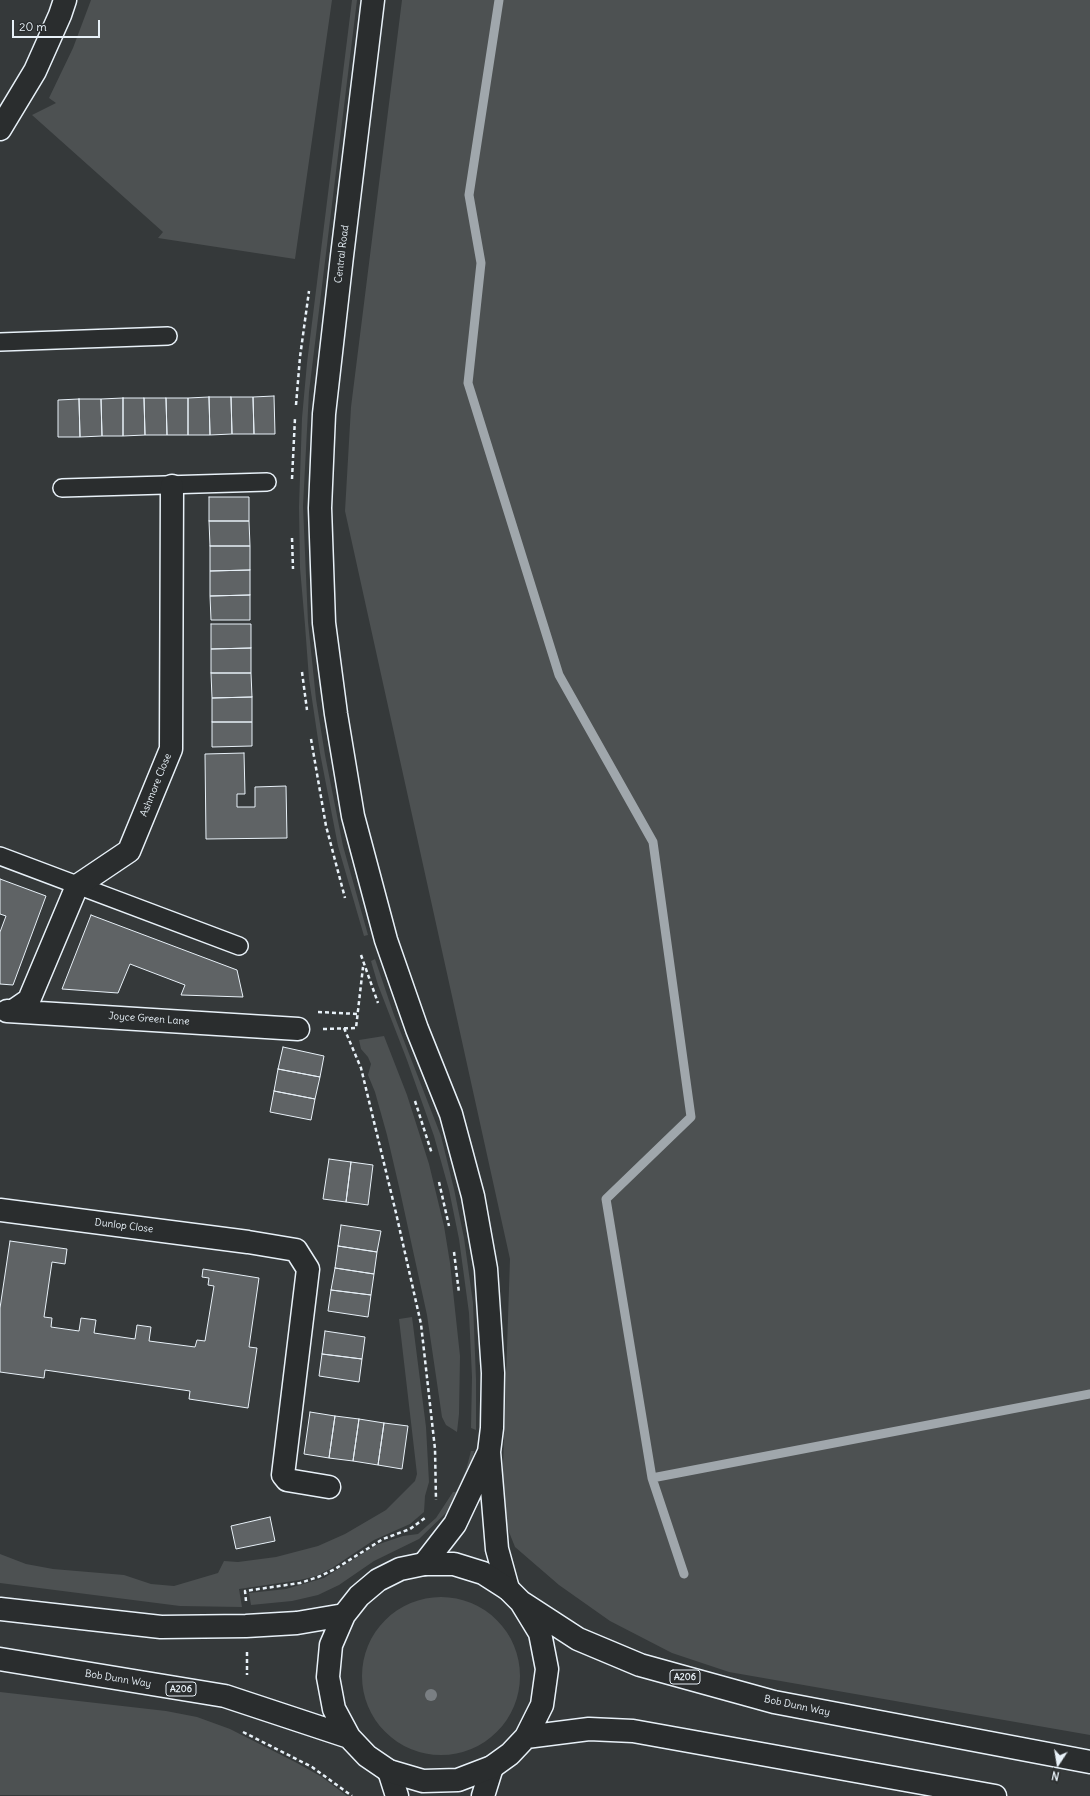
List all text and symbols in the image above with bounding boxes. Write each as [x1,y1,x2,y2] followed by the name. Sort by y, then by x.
[14,12,102,38] scale bar
[19,19,47,34] text: 20 m
[332,224,352,284] street label: Central Road
[138,752,174,818] street label: Ashmore Close
[108,1010,190,1028] street label: Joyce Green Lane
[94,1216,154,1236] street label: Dunlop Close
[84,1668,152,1690] street label: Bob Dunn Way
[670,1670,700,1684] road number: A206
[166,1682,196,1696] road number: A206
[763,1693,831,1719] street label: Bob Dunn Way
[1038,1744,1078,1784] north arrow
[1050,1768,1061,1783] text: N

